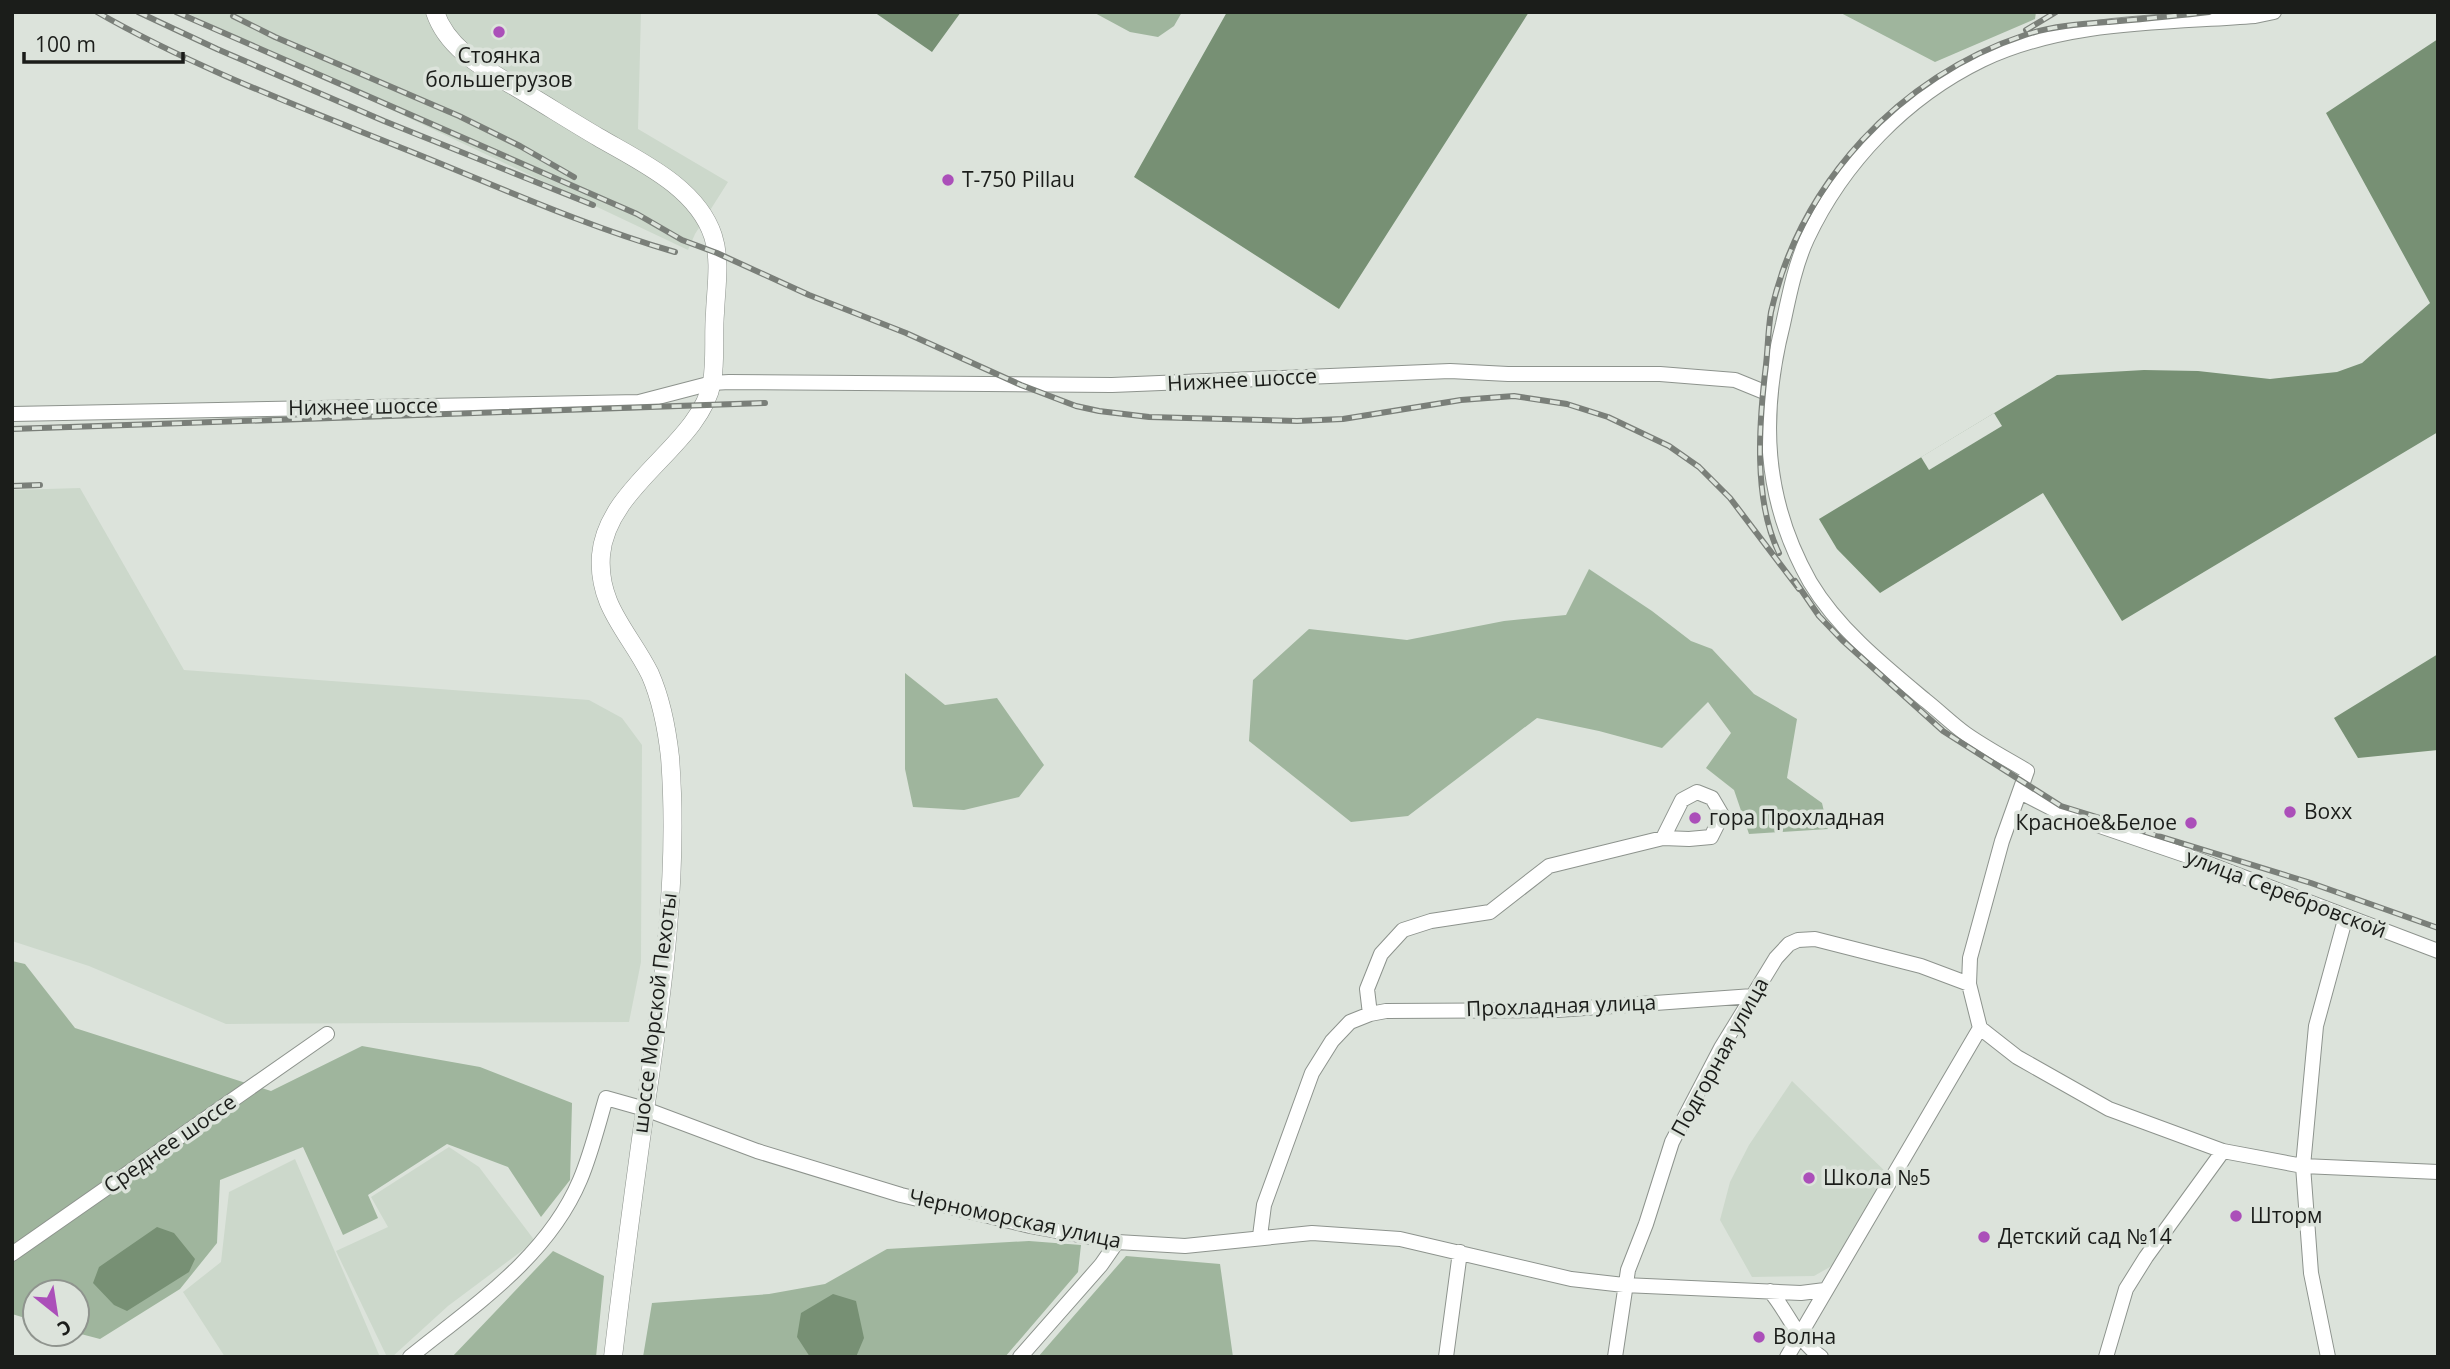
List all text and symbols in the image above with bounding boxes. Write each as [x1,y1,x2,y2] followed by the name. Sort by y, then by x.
[24,21,184,65] scale bar
[491,24,507,40] marker: Стоянка большегрузов
[35,30,96,58] text: 100 m
[425,41,573,93] place label: Стоянка большегрузов
[962,165,1075,193] place label: T-750 Pillau
[940,172,956,188] marker: T-750 Pillau
[1166,361,1317,397] street label: Нижнее шоссе
[288,391,438,421] street label: Нижнее шоссе
[2304,797,2352,825] place label: Boxx
[1709,803,1885,831] place label: гора Прохладная
[2282,804,2298,820] marker: Boxx
[2016,808,2177,836] place label: Красное&Белое
[1687,810,1703,826] marker: гора Прохладная
[2183,815,2199,831] marker: Красное&Белое
[2182,842,2391,944] street label: улица Серебровской
[625,891,683,1135] street label: шоссе Морской Пехоты
[1664,972,1774,1141] street label: Подгорная улица
[1465,988,1657,1022] street label: Прохладная улица
[98,1087,241,1199] street label: Среднее шоссе
[1823,1163,1931,1191] place label: Школа №5
[1801,1170,1817,1186] marker: Школа №5
[906,1182,1124,1254] street label: Черноморская улица
[2250,1201,2322,1229] place label: Шторм
[2228,1208,2244,1224] marker: Шторм
[1998,1222,2172,1250] place label: Детский сад №14
[1976,1229,1992,1245] marker: Детский сад №14
[21,1278,91,1348] north arrow
[53,1313,76,1342] text: С
[1773,1322,1836,1350] place label: Волна
[1751,1329,1767,1345] marker: Волна

